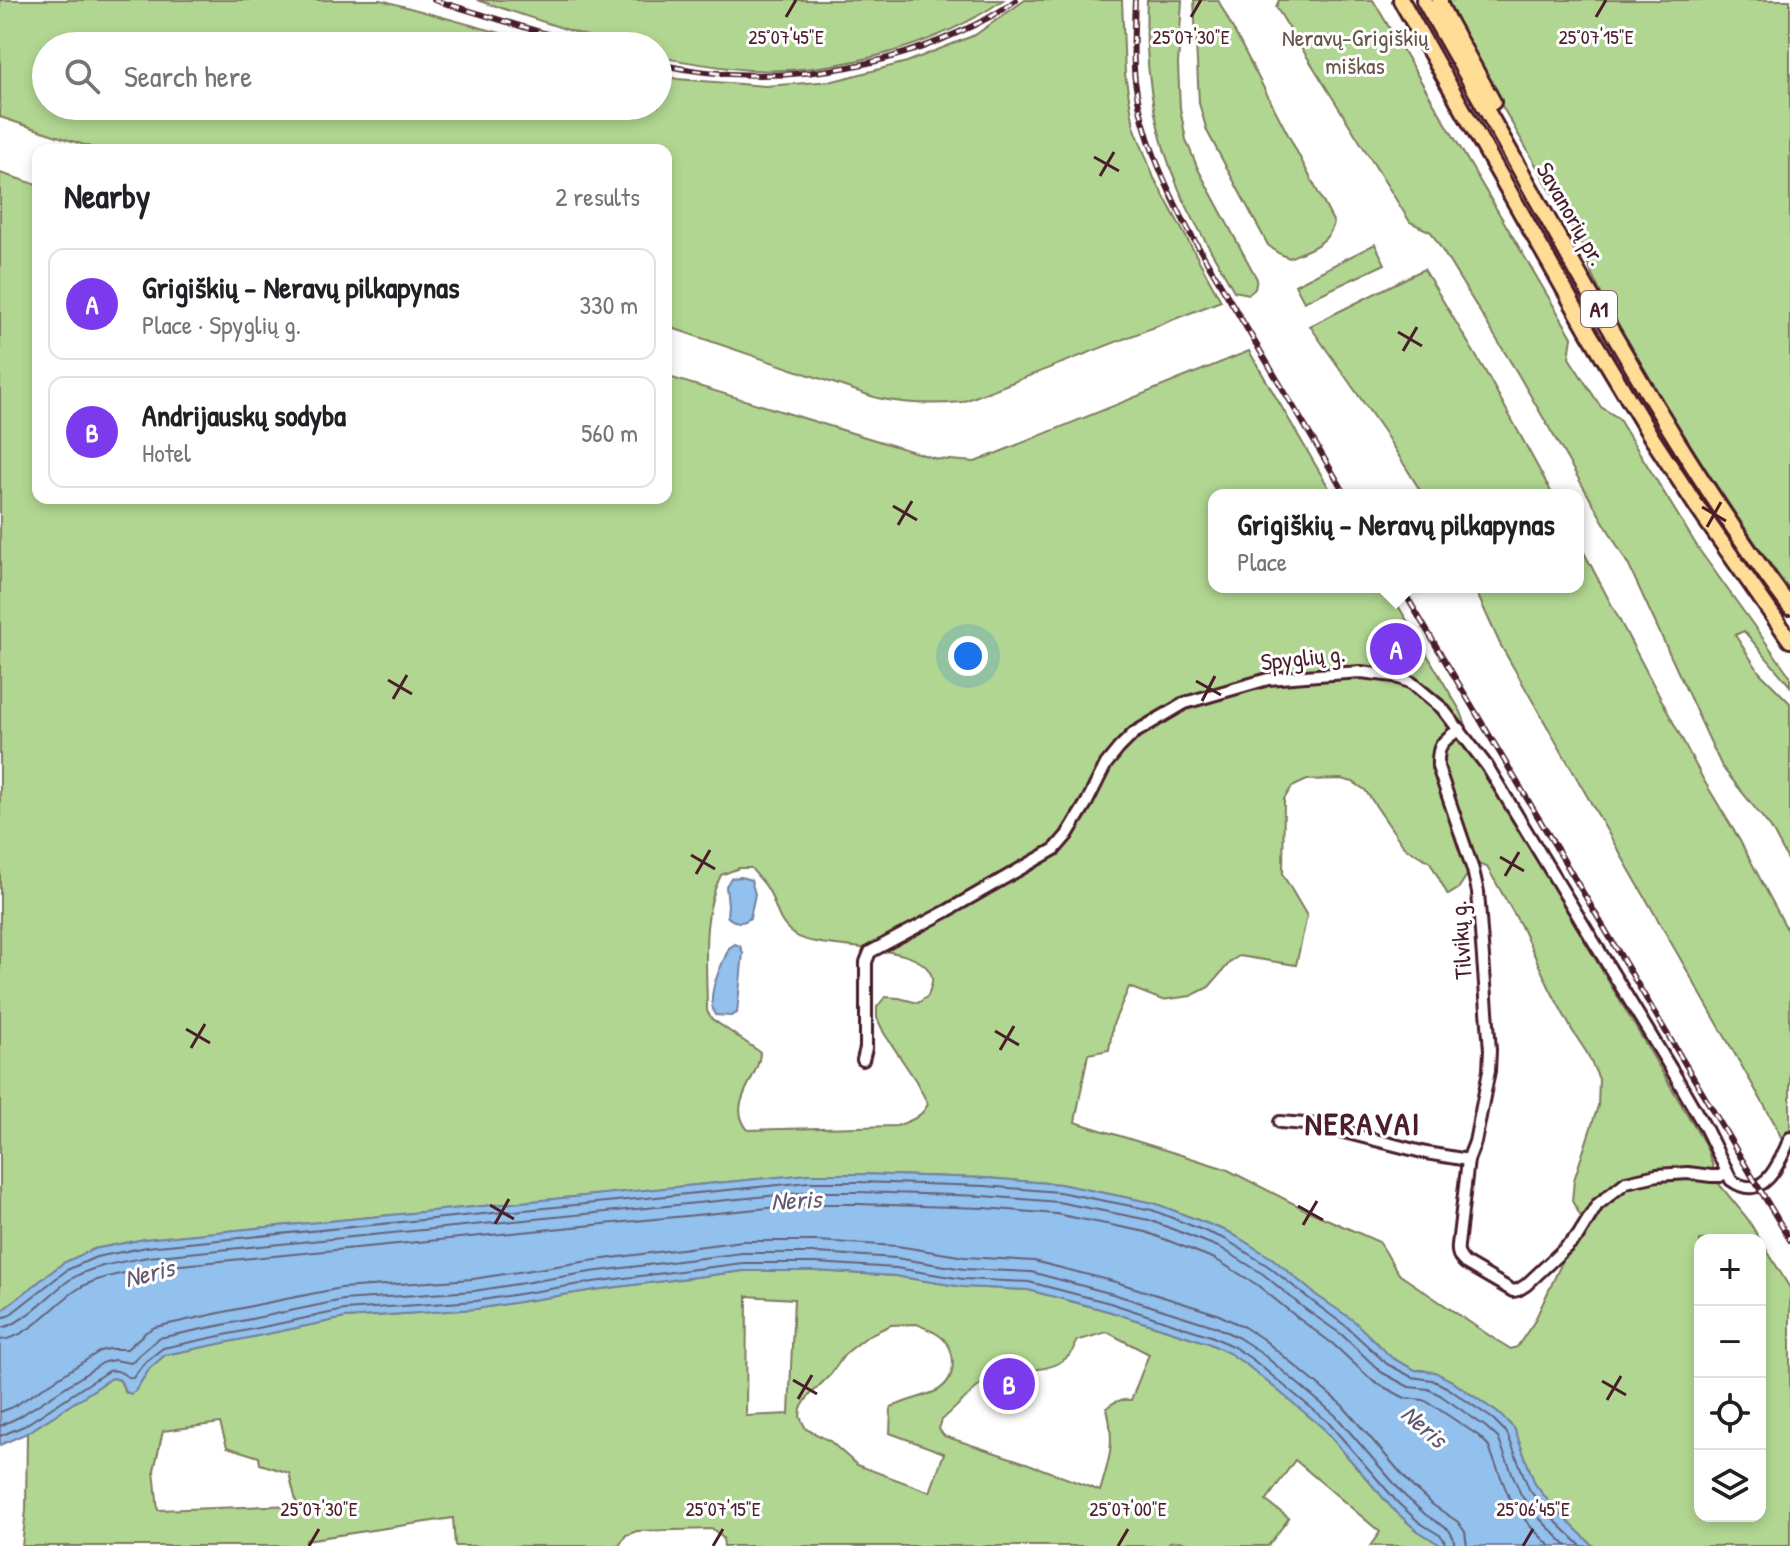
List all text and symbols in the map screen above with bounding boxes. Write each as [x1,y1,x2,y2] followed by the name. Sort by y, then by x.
[1282,21,1430,81] park label: Neravų-Grigiškių miškas
[748,23,824,50] text: 25°07'45"E
[1152,23,1230,50] text: 25°07'30"E
[1558,23,1634,50] text: 25°07'15"E
[32,32,672,120] search box
[60,54,104,98] icon: search
[124,56,252,96] text: Search here
[1529,156,1614,271] street label: Savanorių pr.
[64,173,150,219] text: Nearby
[555,179,640,214] text: 2 results
[142,267,460,307] text: Grigiškių - Neravų pilkapynas
[86,287,98,322] text: A
[579,287,638,322] text: 330 m
[1581,291,1617,327] road number: A1
[142,307,301,342] text: Place · Spyglių g.
[142,395,346,435] text: Andrijauskų sodyba
[85,415,99,450] text: B
[581,415,638,450] text: 560 m
[142,435,191,470] text: Hotel
[1208,489,1584,593] popup
[1237,504,1555,544] text: Grigiškių - Neravų pilkapynas
[1237,544,1287,579] text: Place
[1370,619,1422,679] pin: A
[948,636,988,676] your location
[1259,637,1347,677] street label: Spyglių g.
[1441,900,1479,981] street label: Tilvikų g.
[1305,1102,1421,1145] district label: NERAVAI
[770,1181,824,1218] water label: Neris
[1694,1234,1766,1522] map controls
[1694,1234,1766,1306] button: +
[120,1249,179,1296] water label: Neris
[1694,1306,1766,1378] button: −
[983,1354,1035,1414] pin: B
[1694,1378,1766,1450] button: locate
[1394,1396,1456,1457] water label: Neris
[1694,1450,1766,1522] button: layers
[280,1495,358,1522] text: 25°07'30"E
[685,1495,761,1522] text: 25°07'15"E
[1089,1495,1167,1522] text: 25°07'00"E
[1496,1495,1570,1522] text: 25°06'45"E

